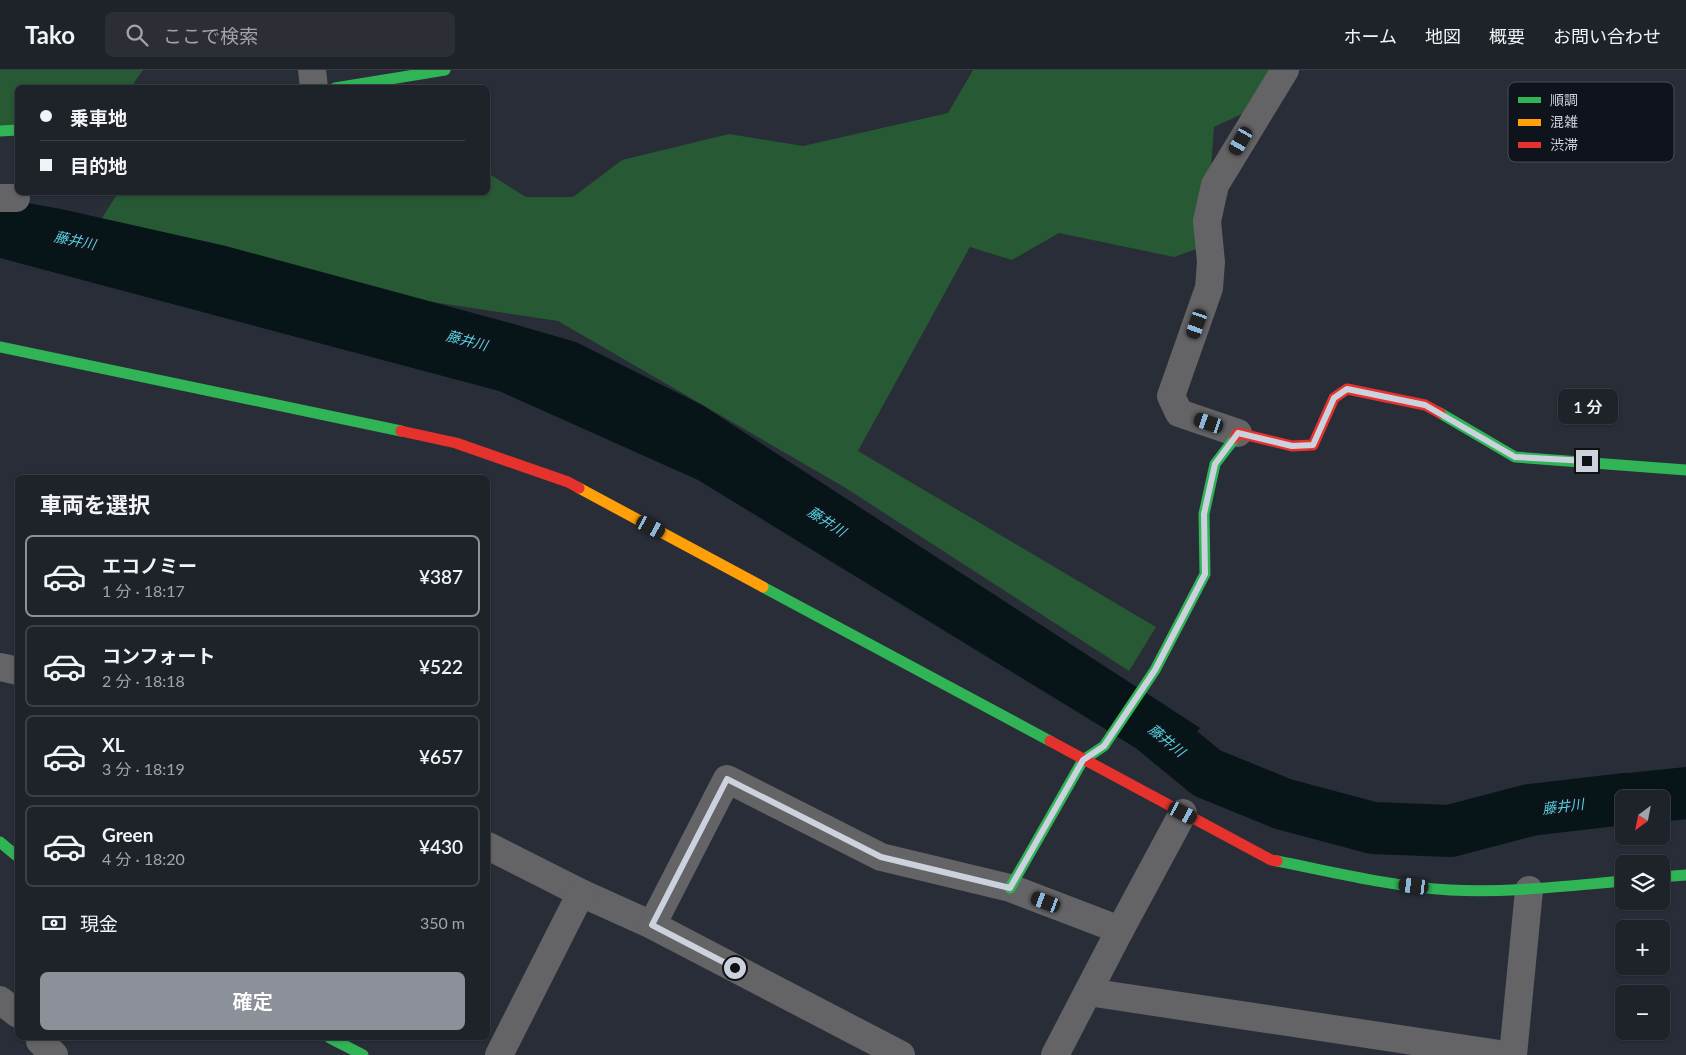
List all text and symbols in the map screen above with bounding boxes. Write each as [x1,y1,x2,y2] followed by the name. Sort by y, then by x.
[105,12,455,57] search box
[25,20,75,49] text: Tako
[123,21,151,49] icon: search
[163,24,258,47] text: ここで検索
[1344,25,1397,47] text: ホーム
[1425,25,1461,47] text: 地図
[1489,25,1525,47] text: 概要
[1553,25,1661,47] text: お問い合わせ
[1508,82,1674,162] legend
[1550,91,1578,108] text: 順調
[70,106,127,129] text: 乗車地
[1550,113,1578,130] text: 混雑
[1227,124,1254,158] car
[1550,136,1578,153] text: 渋滞
[70,154,127,177] text: 目的地
[53,227,99,253] water label: 藤井川
[1185,307,1208,341] car
[445,326,491,354] water label: 藤井川
[1557,388,1617,424] callout: 1 分
[1573,397,1603,416] text: 1 分
[1192,411,1225,435] car
[1576,450,1598,472] route end
[40,491,150,518] text: 車両を選択
[805,502,851,541] water label: 藤井川
[634,513,667,541] car
[42,554,87,599] icon: car
[102,554,197,577] text: エコノミー
[419,565,463,588] text: ¥387
[102,581,185,600] text: 1 分 · 18:17
[42,644,87,689] icon: car
[102,644,215,667] text: コンフォート
[419,655,463,678] text: ¥522
[102,671,185,690] text: 2 分 · 18:18
[1145,720,1190,761] water label: 藤井川
[102,733,125,756] text: XL
[42,734,87,779] icon: car
[419,745,463,768] text: ¥657
[102,759,185,778] text: 3 分 · 18:19
[1615,790,1670,845] north arrow
[1615,790,1670,1040] map controls
[1541,795,1587,817] water label: 藤井川
[1166,799,1199,827] car
[102,823,153,846] text: Green
[42,824,87,869] icon: car
[419,835,463,858] text: ¥430
[102,849,185,868] text: 4 分 · 18:20
[1615,855,1670,910] button: layers
[1398,877,1429,895] car
[1029,890,1062,914] car
[40,909,68,937] icon: cash
[80,912,118,935] text: 現金
[420,913,465,932] text: 350 m
[1615,920,1670,975] button: +
[724,957,746,979] route start
[40,972,465,1030] button: 確定
[1615,985,1670,1040] button: −

